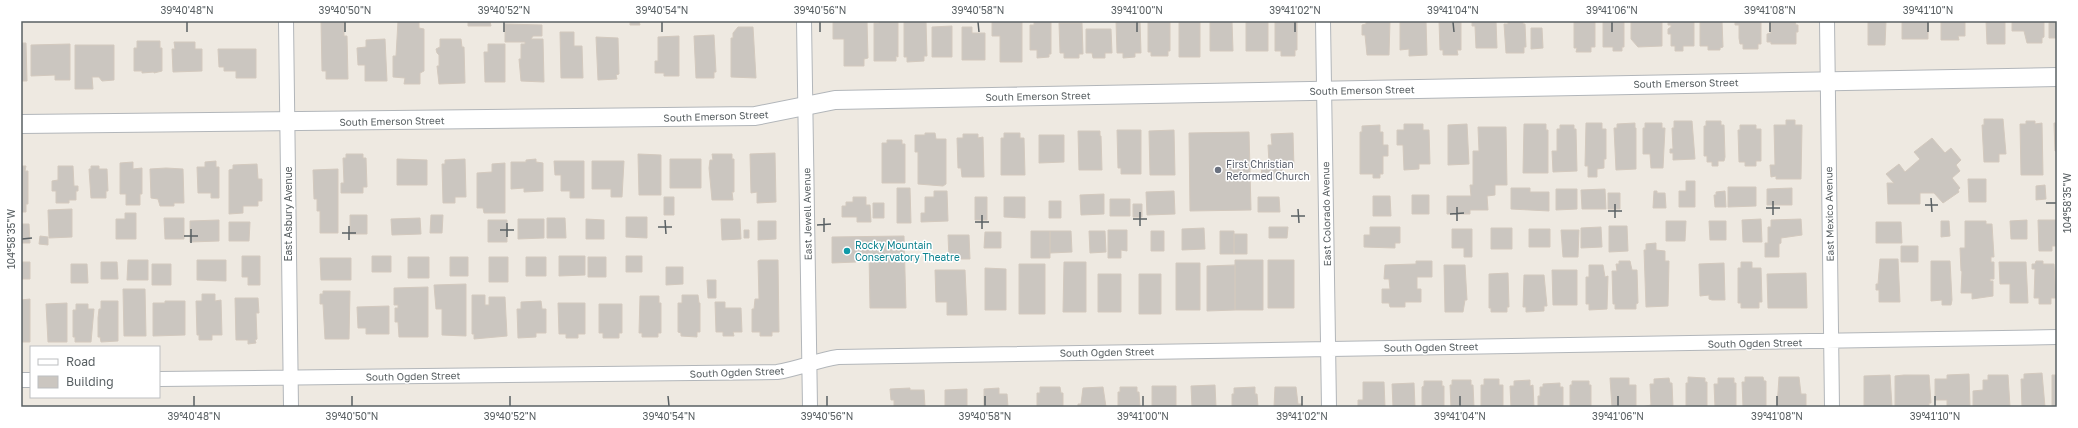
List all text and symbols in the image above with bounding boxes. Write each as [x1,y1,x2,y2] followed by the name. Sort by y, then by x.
[160,4,214,16] text: 39°40'48"N
[319,4,371,16] text: 39°40'50"N
[478,4,530,16] text: 39°40'52"N
[636,4,688,16] text: 39°40'54"N
[794,4,846,16] text: 39°40'56"N
[952,4,1004,16] text: 39°40'58"N
[1111,4,1163,16] text: 39°41'00"N
[1269,4,1321,16] text: 39°41'02"N
[1427,4,1479,16] text: 39°41'04"N
[1586,4,1638,16] text: 39°41'06"N
[1744,4,1796,16] text: 39°41'08"N
[1903,4,1953,16] text: 39°41'10"N
[1633,76,1739,90] street label: South Emerson Street
[1309,83,1415,97] street label: South Emerson Street
[985,89,1091,103] street label: South Emerson Street
[663,108,769,124] street label: South Emerson Street
[339,114,445,128] street label: South Emerson Street
[1226,158,1310,182] place label: First Christian Reformed Church
[1319,161,1333,266] street label: East Colorado Avenue
[1213,165,1223,175] marker: First Christian Reformed Church
[282,166,294,262] street label: East Asbury Avenue
[1822,166,1836,262] street label: East Mexico Avenue
[800,167,814,260] street label: East Jewell Avenue
[2061,173,2073,233] text: 104°58'35"W
[5,209,17,269] text: 104°58'35"W
[855,239,960,263] place label: Rocky Mountain Conservatory Theatre
[842,246,852,256] marker: Rocky Mountain Conservatory Theatre
[1707,336,1803,350] street label: South Ogden Street
[1383,340,1479,354] street label: South Ogden Street
[1059,345,1155,359] street label: South Ogden Street
[30,346,160,398] legend
[66,354,95,369] text: Road
[689,364,785,380] street label: South Ogden Street
[365,369,461,383] street label: South Ogden Street
[66,374,114,389] text: Building
[167,410,221,422] text: 39°40'48"N
[326,410,378,422] text: 39°40'50"N
[484,410,536,422] text: 39°40'52"N
[643,410,695,422] text: 39°40'54"N
[801,410,853,422] text: 39°40'56"N
[959,410,1011,422] text: 39°40'58"N
[1117,410,1169,422] text: 39°41'00"N
[1276,410,1328,422] text: 39°41'02"N
[1434,410,1486,422] text: 39°41'04"N
[1592,410,1644,422] text: 39°41'06"N
[1751,410,1803,422] text: 39°41'08"N
[1910,410,1960,422] text: 39°41'10"N

